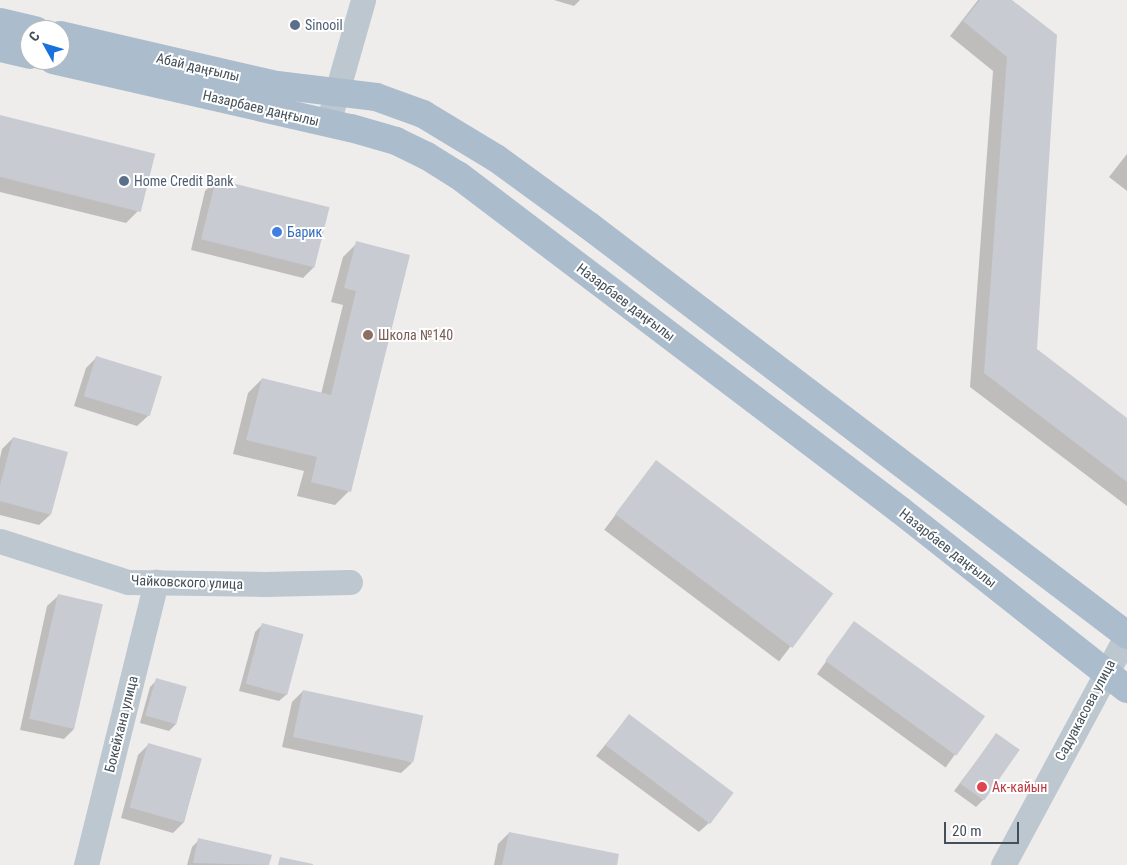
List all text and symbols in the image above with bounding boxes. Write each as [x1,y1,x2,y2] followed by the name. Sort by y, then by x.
[305,17,343,33] place label: Sinooil
[289,19,301,31] marker: Sinooil
[20,20,70,70] north arrow
[25,28,43,44] text: С
[155,49,241,85] street label: Абай даңғылы
[201,86,321,130] street label: Назарбаев даңғылы
[134,173,234,189] place label: Home Credit Bank
[118,175,130,187] marker: Home Credit Bank
[287,224,322,240] place label: Барик
[271,226,283,238] marker: Барик
[574,260,678,344] street label: Назарбаев даңғылы
[378,327,453,343] place label: Школа №140
[362,329,374,341] marker: Школа №140
[896,505,1000,591] street label: Назарбаев даңғылы
[131,572,243,592] street label: Чайковского улица
[1051,656,1119,764] street label: Садуакасова улица
[101,674,141,774] street label: Бокейхана улица
[992,779,1047,795] place label: Ак-кайын
[976,781,988,793] marker: Ак-кайын
[947,812,1022,844] scale bar
[952,822,982,840] text: 20 m

